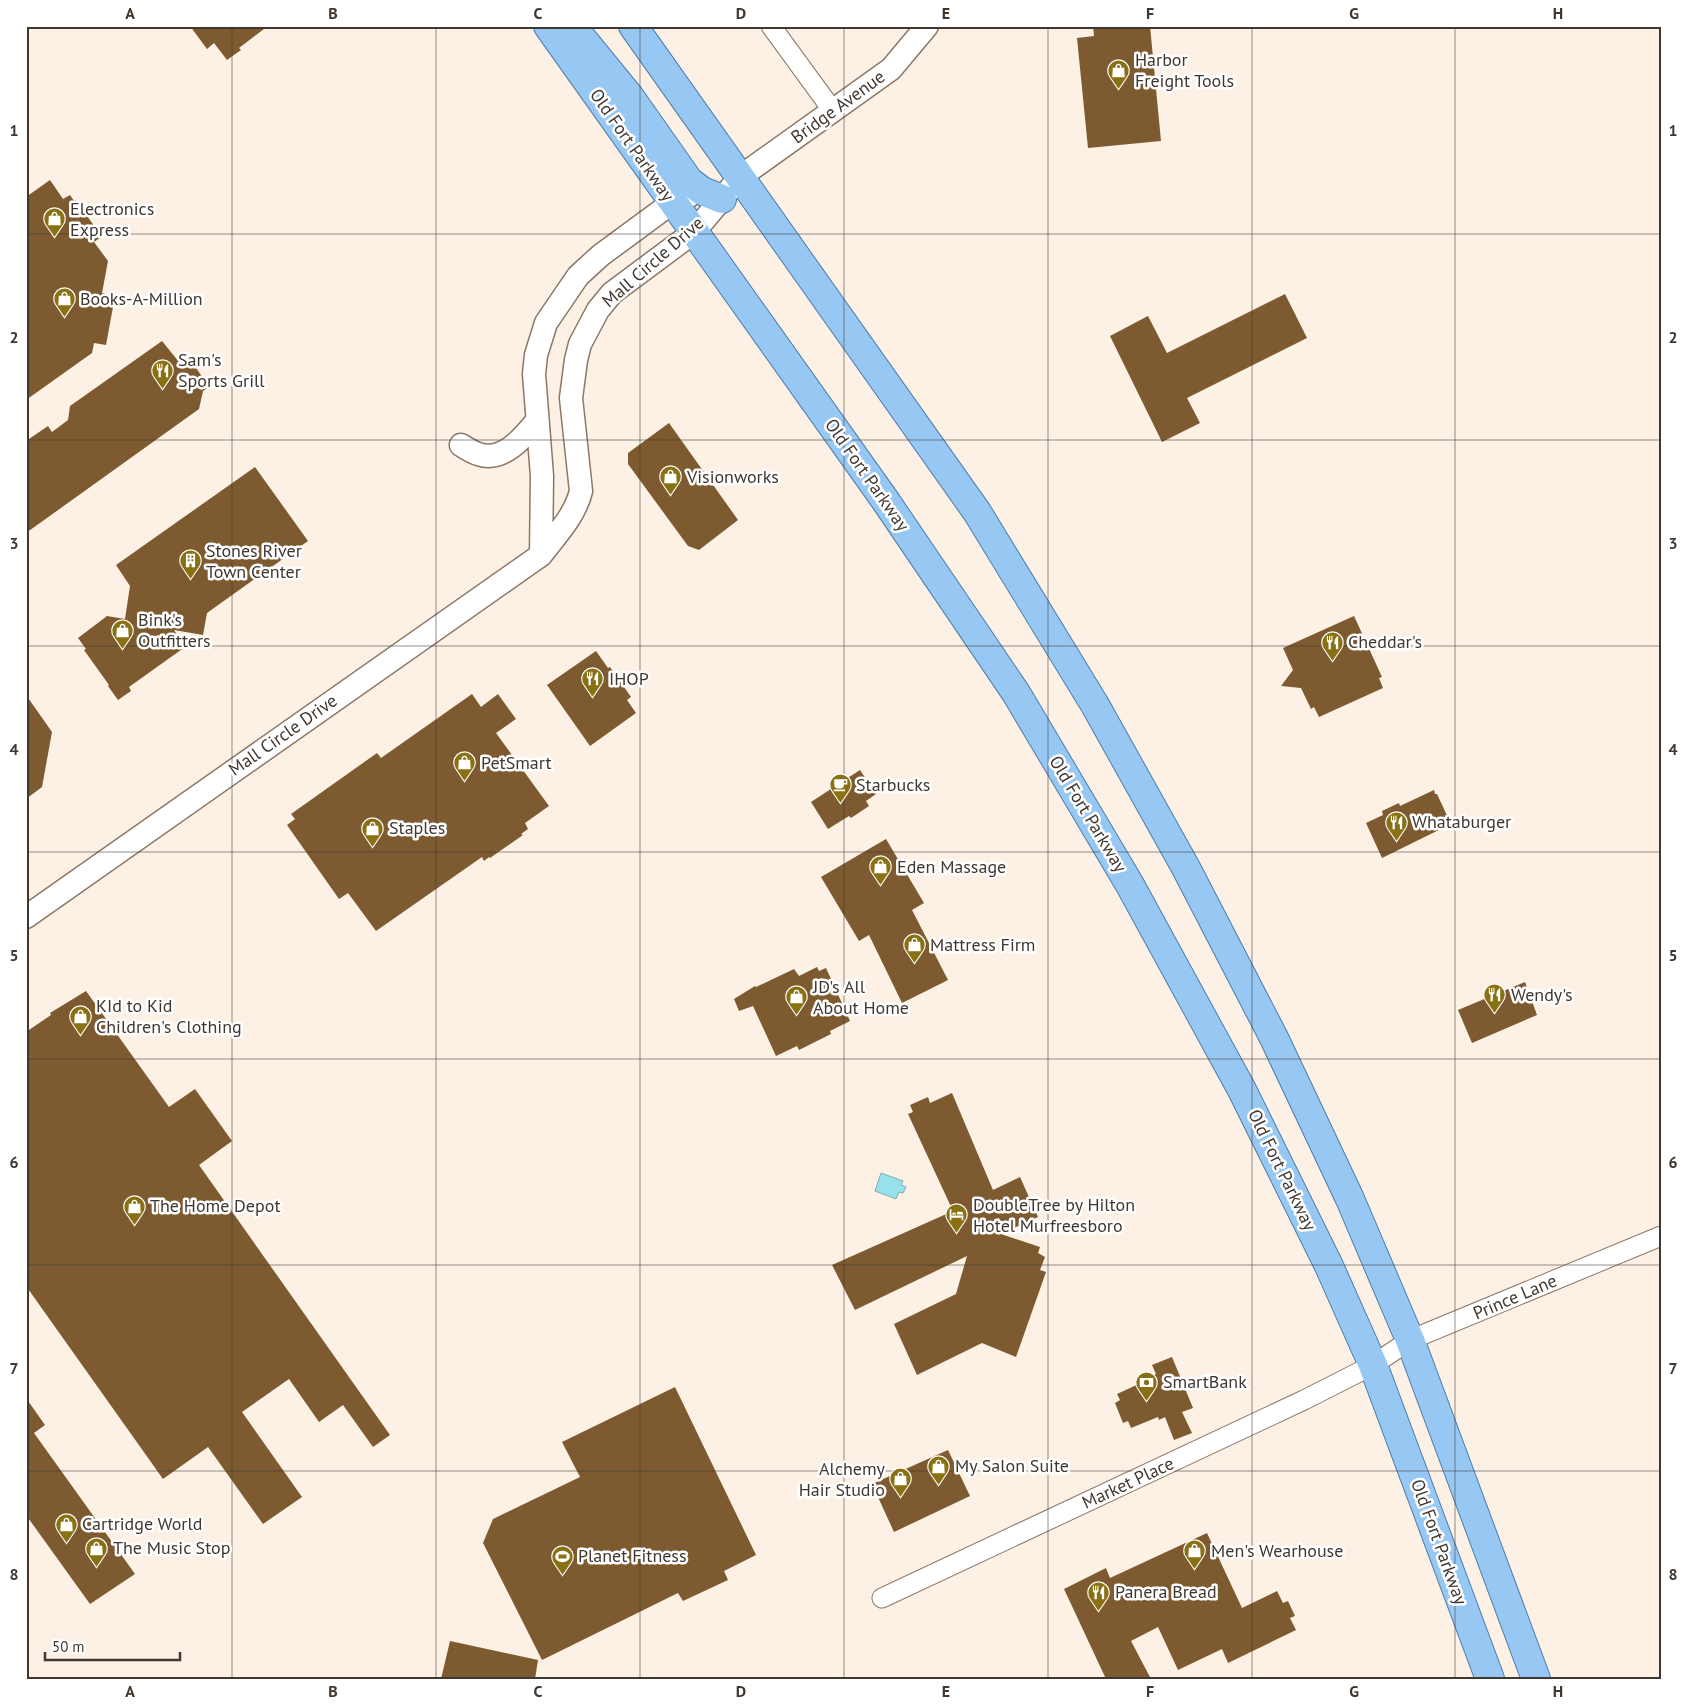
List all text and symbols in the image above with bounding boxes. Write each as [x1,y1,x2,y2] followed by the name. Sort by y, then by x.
[125,3,135,23] text: A
[328,3,338,23] text: B
[534,3,543,23] text: C
[736,3,746,23] text: D
[942,3,950,23] text: E
[1146,3,1154,23] text: F
[1349,3,1359,23] text: G
[1553,3,1563,23] text: H
[1135,48,1234,92] place label: Harbor Freight Tools
[1107,58,1131,89] shop icon: Harbor Freight Tools
[786,65,889,148] street label: Bridge Avenue
[585,84,680,206] street label: Old Fort Parkway
[9,120,19,140] text: 1
[1668,120,1678,140] text: 1
[70,197,154,241] place label: Electronics Express
[42,207,66,238] shop icon: Electronics Express
[597,211,708,312] street label: Mall Circle Drive
[52,287,76,318] shop icon: Books-A-Million
[80,287,203,310] place label: Books-A-Million
[9,327,19,347] text: 2
[1668,327,1678,347] text: 2
[178,348,265,392] place label: Sam's Sports Grill
[150,358,174,389] restaurant icon: Sam's Sports Grill
[820,414,915,536] street label: Old Fort Parkway
[659,465,683,496] shop icon: Visionworks
[686,465,779,488] place label: Visionworks
[9,533,19,553] text: 3
[1668,533,1678,553] text: 3
[206,539,302,583] place label: Stones River Town Center
[178,549,202,580] building icon: Stones River Town Center
[138,608,211,652] place label: Bink's Outfitters
[110,618,134,649] shop icon: Bink's Outfitters
[1320,630,1344,661] restaurant icon: Cheddar's
[1348,630,1422,653] place label: Cheddar's
[581,667,605,698] restaurant icon: IHOP
[609,667,649,690] place label: IHOP
[224,689,341,781] street label: Mall Circle Drive
[9,739,19,759] text: 4
[1668,739,1678,759] text: 4
[453,751,477,782] shop icon: PetSmart
[481,751,552,774] place label: PetSmart
[1045,751,1133,877] street label: Old Fort Parkway
[828,773,852,804] cafe icon: Starbucks
[856,773,930,796] place label: Starbucks
[1384,810,1408,841] restaurant icon: Whataburger
[1412,810,1511,833] place label: Whataburger
[361,816,385,847] shop icon: Staples
[389,816,445,839] place label: Staples
[869,855,893,886] shop icon: Eden Massage
[897,855,1006,878] place label: Eden Massage
[902,933,926,964] shop icon: Mattress Firm
[930,933,1035,956] place label: Mattress Firm
[9,945,19,965] text: 5
[1668,945,1678,965] text: 5
[812,975,909,1019] place label: JD's All About Home
[1483,983,1507,1014] restaurant icon: Wendy's
[1511,983,1573,1006] place label: Wendy's
[785,985,809,1016] shop icon: JD's All About Home
[96,994,242,1038] place label: KId to Kid Children's Clothing
[68,1004,92,1035] shop icon: KId to Kid Children's Clothing
[1243,1105,1322,1235] street label: Old Fort Parkway
[9,1152,19,1172] text: 6
[1668,1152,1678,1172] text: 6
[973,1193,1135,1237] place label: DoubleTree by Hilton Hotel Murfreesboro
[122,1194,146,1225] shop icon: The Home Depot
[150,1194,281,1217] place label: The Home Depot
[945,1203,969,1234] hotel icon: DoubleTree by Hilton Hotel Murfreesboro
[1469,1269,1560,1324] street label: Prince Lane
[9,1358,19,1378] text: 7
[1668,1358,1678,1378] text: 7
[1135,1370,1159,1401] bank icon: SmartBank
[1163,1370,1247,1393] place label: SmartBank
[1078,1451,1177,1514] street label: Market Place
[927,1454,951,1485] shop icon: My Salon Suite
[955,1454,1069,1477] place label: My Salon Suite
[799,1457,886,1501] place label: Alchemy Hair Studio
[889,1467,913,1498] shop icon: Alchemy Hair Studio
[1406,1476,1473,1608] street label: Old Fort Parkway
[54,1512,78,1543] shop icon: Cartridge World
[82,1512,202,1535] place label: Cartridge World
[85,1536,109,1567] shop icon: The Music Stop
[113,1536,230,1559] place label: The Music Stop
[1183,1539,1207,1570] shop icon: Men's Wearhouse
[1211,1539,1343,1562] place label: Men's Wearhouse
[550,1544,574,1575] sports icon: Planet Fitness
[578,1544,687,1567] place label: Planet Fitness
[9,1564,19,1584] text: 8
[1668,1564,1678,1584] text: 8
[1087,1580,1111,1611] restaurant icon: Panera Bread
[1115,1580,1217,1603] place label: Panera Bread
[45,1630,180,1662] scale bar
[52,1637,85,1656] text: 50 m
[125,1681,135,1701] text: A
[328,1681,338,1701] text: B
[534,1681,543,1701] text: C
[736,1681,746,1701] text: D
[942,1681,950,1701] text: E
[1146,1681,1154,1701] text: F
[1349,1681,1359,1701] text: G
[1553,1681,1563,1701] text: H

